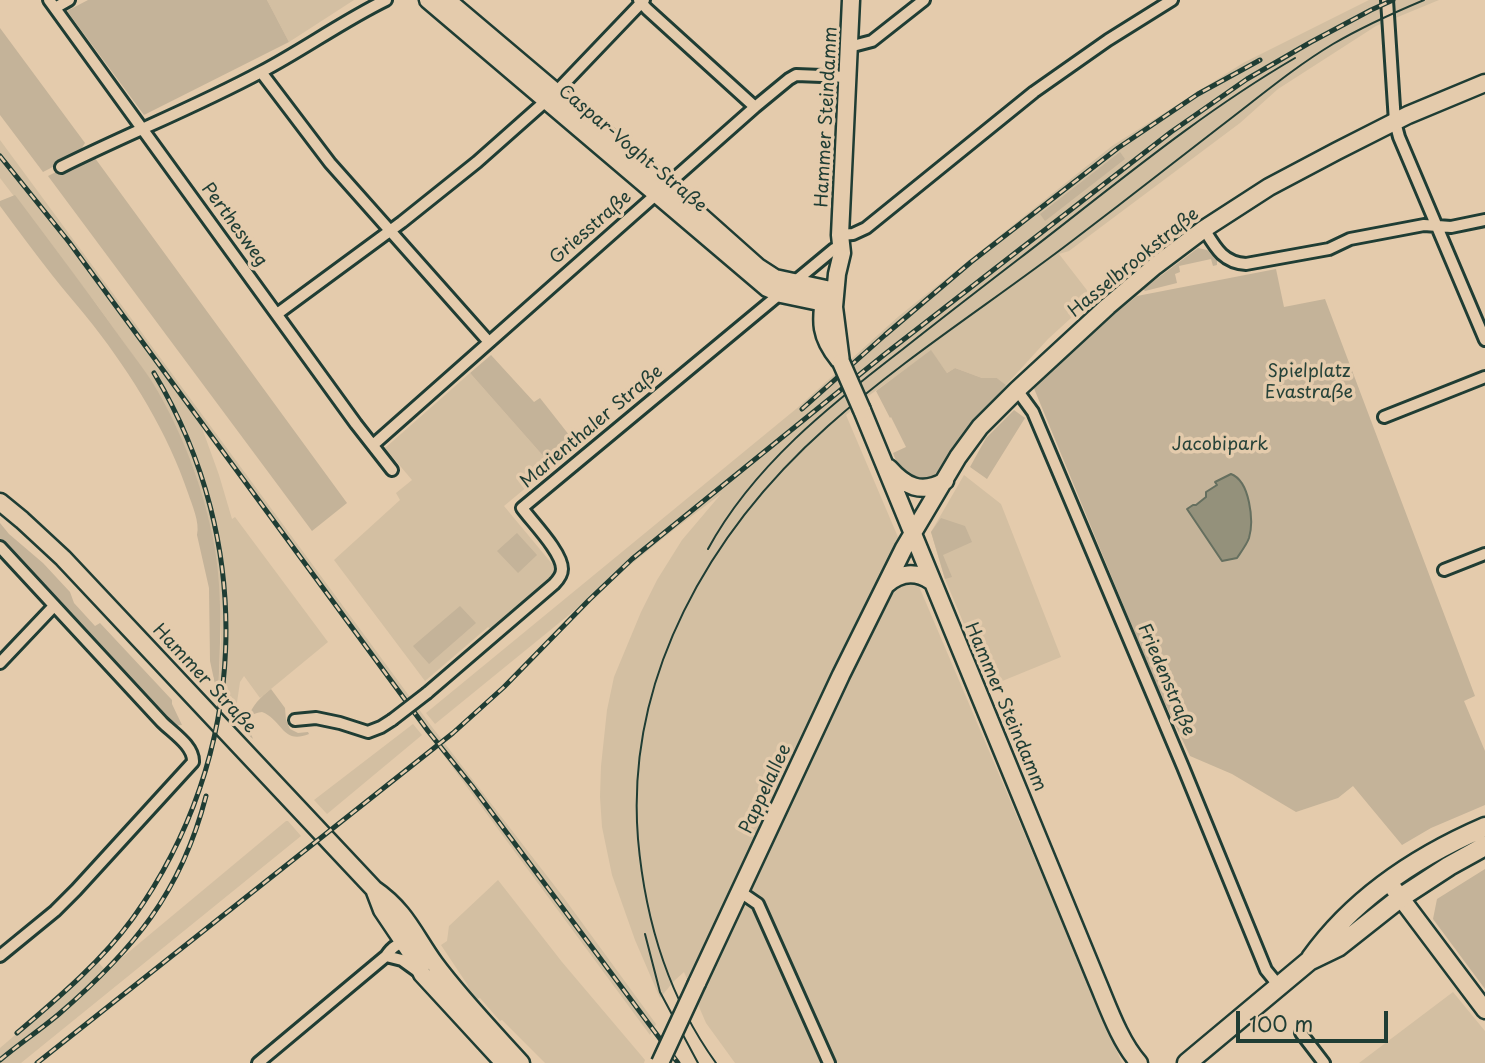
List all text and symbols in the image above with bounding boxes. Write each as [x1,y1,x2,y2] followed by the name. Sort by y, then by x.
[811,26,843,208] street label: Hammer Steindamm
[553,81,711,217] street label: Caspar-Voght-Straße
[196,179,272,271] street label: Perthesweg
[546,187,636,269] street label: Griesstraße
[1064,204,1204,322] street label: Hasselbrookstraße
[516,361,668,493] street label: Marienthaler Straße
[1265,361,1353,404] park label: Spielplatz Evastraße
[1172,434,1268,456] park label: Jacobipark
[960,619,1050,795] street label: Hammer Steindamm
[148,620,260,738] street label: Hammer Straße
[1133,621,1199,739] street label: Friedenstraße
[736,741,796,837] street label: Pappelallee
[1240,996,1392,1040] scale bar
[1249,1007,1313,1039] text: 100 m

